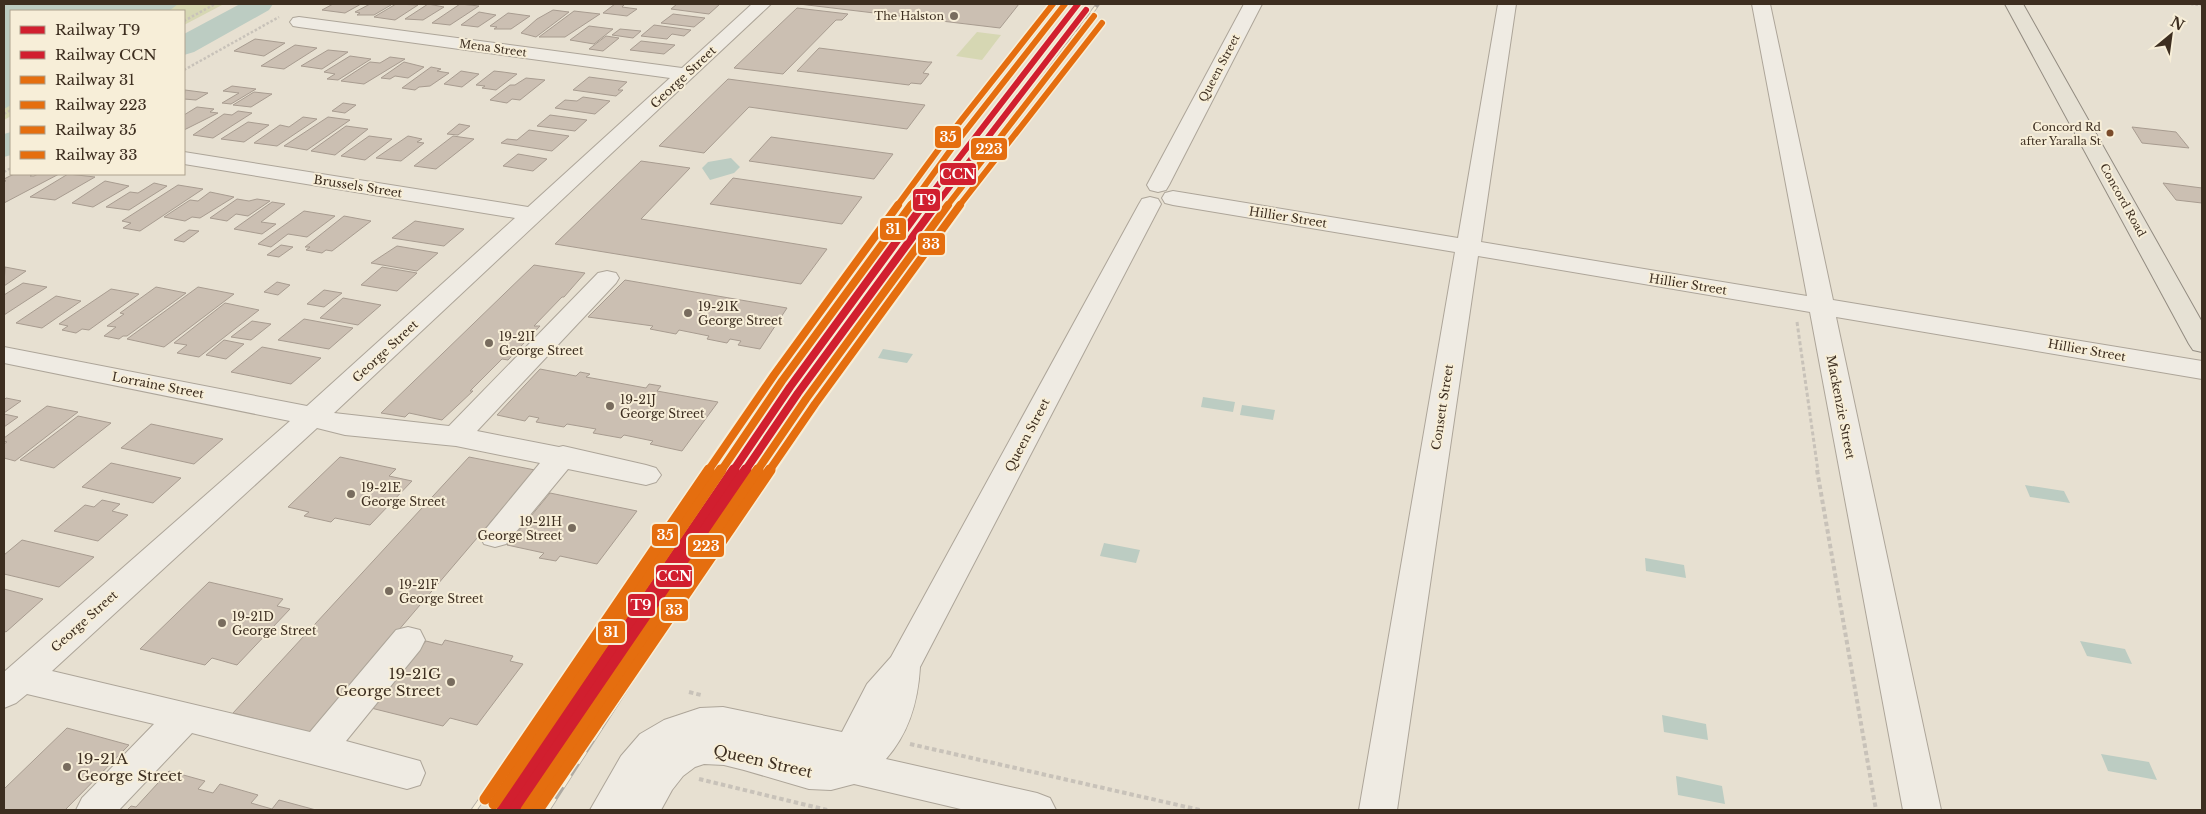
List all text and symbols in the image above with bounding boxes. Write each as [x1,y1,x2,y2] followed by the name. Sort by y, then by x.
[874,9,944,23] place label: The Halston
[10,10,185,175] legend
[948,10,960,22] marker: The Halston
[2146,10,2196,60] north arrow
[2167,13,2187,35] text: N
[55,20,140,39] text: Railway T9
[1195,31,1243,104] street label: Queen Street
[458,36,528,60] street label: Mena Street
[647,42,719,111] street label: George Street
[55,45,157,64] text: Railway CCN
[55,70,135,89] text: Railway 31
[55,95,147,114] text: Railway 223
[55,120,137,139] text: Railway 35
[2020,120,2102,148] place label: Concord Rd after Yaralla St
[934,125,962,149] line badge: 35
[939,128,957,146] text: 35
[2105,128,2115,138] marker: Concord Rd after Yaralla St
[970,137,1008,161] line badge: 223
[975,140,1003,158] text: 223
[55,145,138,164] text: Railway 33
[2097,161,2149,240] street label: Concord Road
[939,162,977,186] line badge: CCN
[940,165,976,183] text: CCN
[313,172,404,200] street label: Brussels Street
[912,188,941,212] line badge: T9
[915,191,937,209] text: T9
[1248,203,1329,231] street label: Hillier Street
[879,217,907,241] line badge: 31
[885,220,901,238] text: 31
[917,232,946,256] line badge: 33
[922,235,940,253] text: 33
[1648,270,1729,298] street label: Hillier Street
[698,299,783,328] place label: 19-21K George Street
[682,307,694,319] marker: 19-21K George Street
[349,316,421,385] street label: George Street
[499,329,584,358] place label: 19-21I George Street
[2047,336,2128,364] street label: Hillier Street
[483,337,495,349] marker: 19-21I George Street
[1824,354,1859,461] street label: Mackenzie Street
[1428,363,1456,451] street label: Consett Street
[111,369,206,401] street label: Lorraine Street
[620,392,705,421] place label: 19-21J George Street
[1001,395,1053,474] street label: Queen Street
[604,400,616,412] marker: 19-21J George Street
[361,480,446,509] place label: 19-21E George Street
[345,488,357,500] marker: 19-21E George Street
[478,514,562,543] place label: 19-21H George Street
[566,522,578,534] marker: 19-21H George Street
[651,523,679,547] line badge: 35
[656,526,674,544] text: 35
[687,534,725,558] line badge: 223
[692,537,720,555] text: 223
[655,564,693,588] line badge: CCN
[656,567,692,585] text: CCN
[399,577,484,606] place label: 19-21F George Street
[383,585,395,597] marker: 19-21F George Street
[48,587,121,655] street label: George Street
[627,593,656,617] line badge: T9
[630,596,652,614] text: T9
[660,598,689,622] line badge: 33
[665,601,683,619] text: 33
[232,609,317,638] place label: 19-21D George Street
[216,617,228,629] marker: 19-21D George Street
[597,620,626,644] line badge: 31
[603,623,619,641] text: 31
[335,664,441,700] place label: 19-21G George Street
[445,676,457,688] marker: 19-21G George Street
[712,740,815,782] street label: Queen Street
[77,749,183,785] place label: 19-21A George Street
[61,761,73,773] marker: 19-21A George Street

